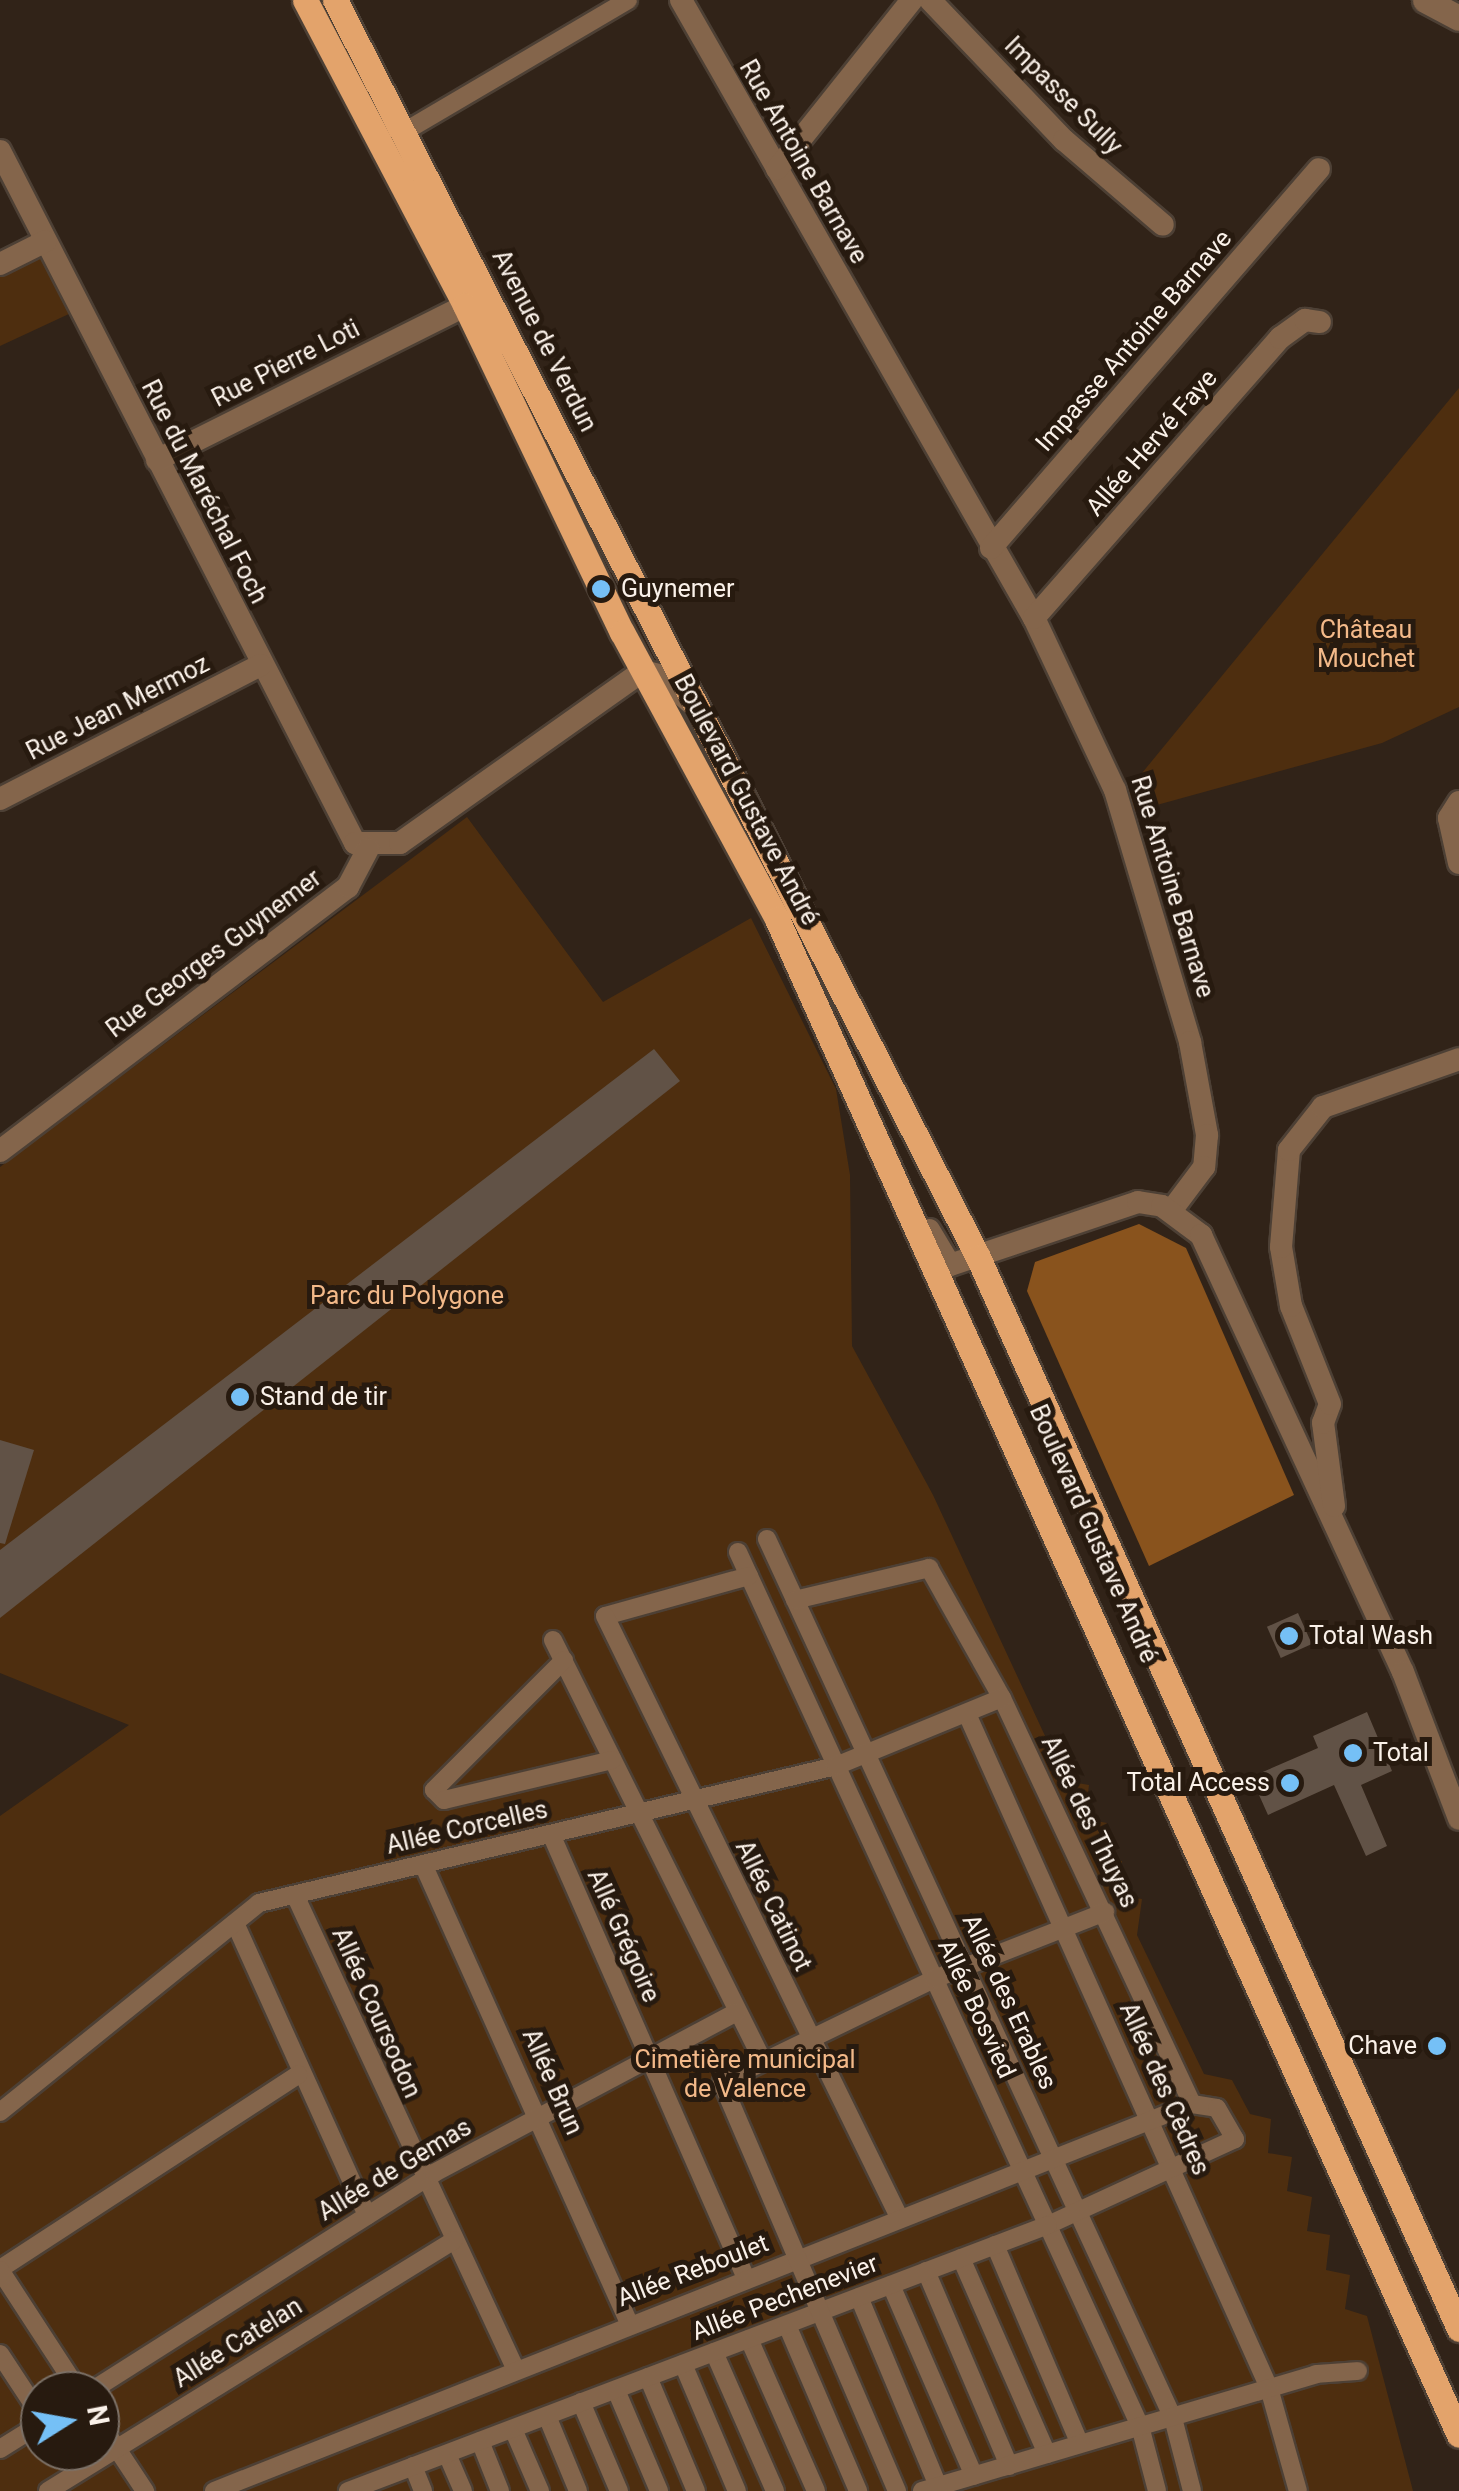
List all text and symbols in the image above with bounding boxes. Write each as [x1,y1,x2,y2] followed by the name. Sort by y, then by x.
[998,31,1128,161] street label: Impasse Sully
[732,55,874,269] street label: Rue Antoine Barnave
[1030,224,1238,458] street label: Impasse Antoine Barnave
[485,245,603,437] street label: Avenue de Verdun
[207,314,365,414] street label: Rue Pierre Loti
[1080,364,1224,522] street label: Allée Hervé Faye
[135,375,273,609] street label: Rue du Maréchal Foch
[621,574,734,604] place label: Guynemer
[590,578,612,600] marker: Guynemer
[1317,616,1415,675] park label: Château Mouchet
[22,649,214,767] street label: Rue Jean Mermoz
[667,670,825,930] street label: Boulevard Gustave André
[1124,772,1220,1002] street label: Rue Antoine Barnave
[101,863,327,1045] street label: Rue Georges Guynemer
[310,1281,504,1311] park label: Parc du Polygone
[260,1382,387,1412] place label: Stand de tir
[229,1386,251,1408] marker: Stand de tir
[1022,1400,1164,1668] street label: Boulevard Gustave André
[1309,1621,1433,1651] place label: Total Wash
[1278,1625,1300,1647] marker: Total Wash
[1034,1731,1144,1913] street label: Allée des Thuyas
[1373,1738,1429,1768] place label: Total
[1342,1742,1364,1764] marker: Total
[1126,1768,1270,1798] place label: Total Access
[1279,1772,1301,1794] marker: Total Access
[383,1795,551,1861] street label: Allée Corcelles
[728,1836,818,1976] street label: Allée Catinot
[580,1865,666,2007] street label: Allé Grégoire
[955,1910,1063,2094] street label: Allée des Erables
[325,1923,427,2103] street label: Allée Coursodon
[931,1935,1021,2083] street label: Allée Bosvied
[1113,1998,1215,2180] street label: Allée des Cèdres
[515,2024,589,2140] street label: Allée Brun
[1348,2031,1417,2061] place label: Chave
[1426,2035,1448,2057] marker: Chave
[634,2046,856,2105] park label: Cimetière municipal de Valence
[313,2112,477,2228] street label: Allée de Gemas
[613,2228,773,2314] street label: Allée Reboulet
[688,2249,882,2347] street label: Allée Pechenevier
[168,2292,308,2394] street label: Allée Catelan
[20,2371,120,2471] north arrow
[80,2403,116,2428] text: N

